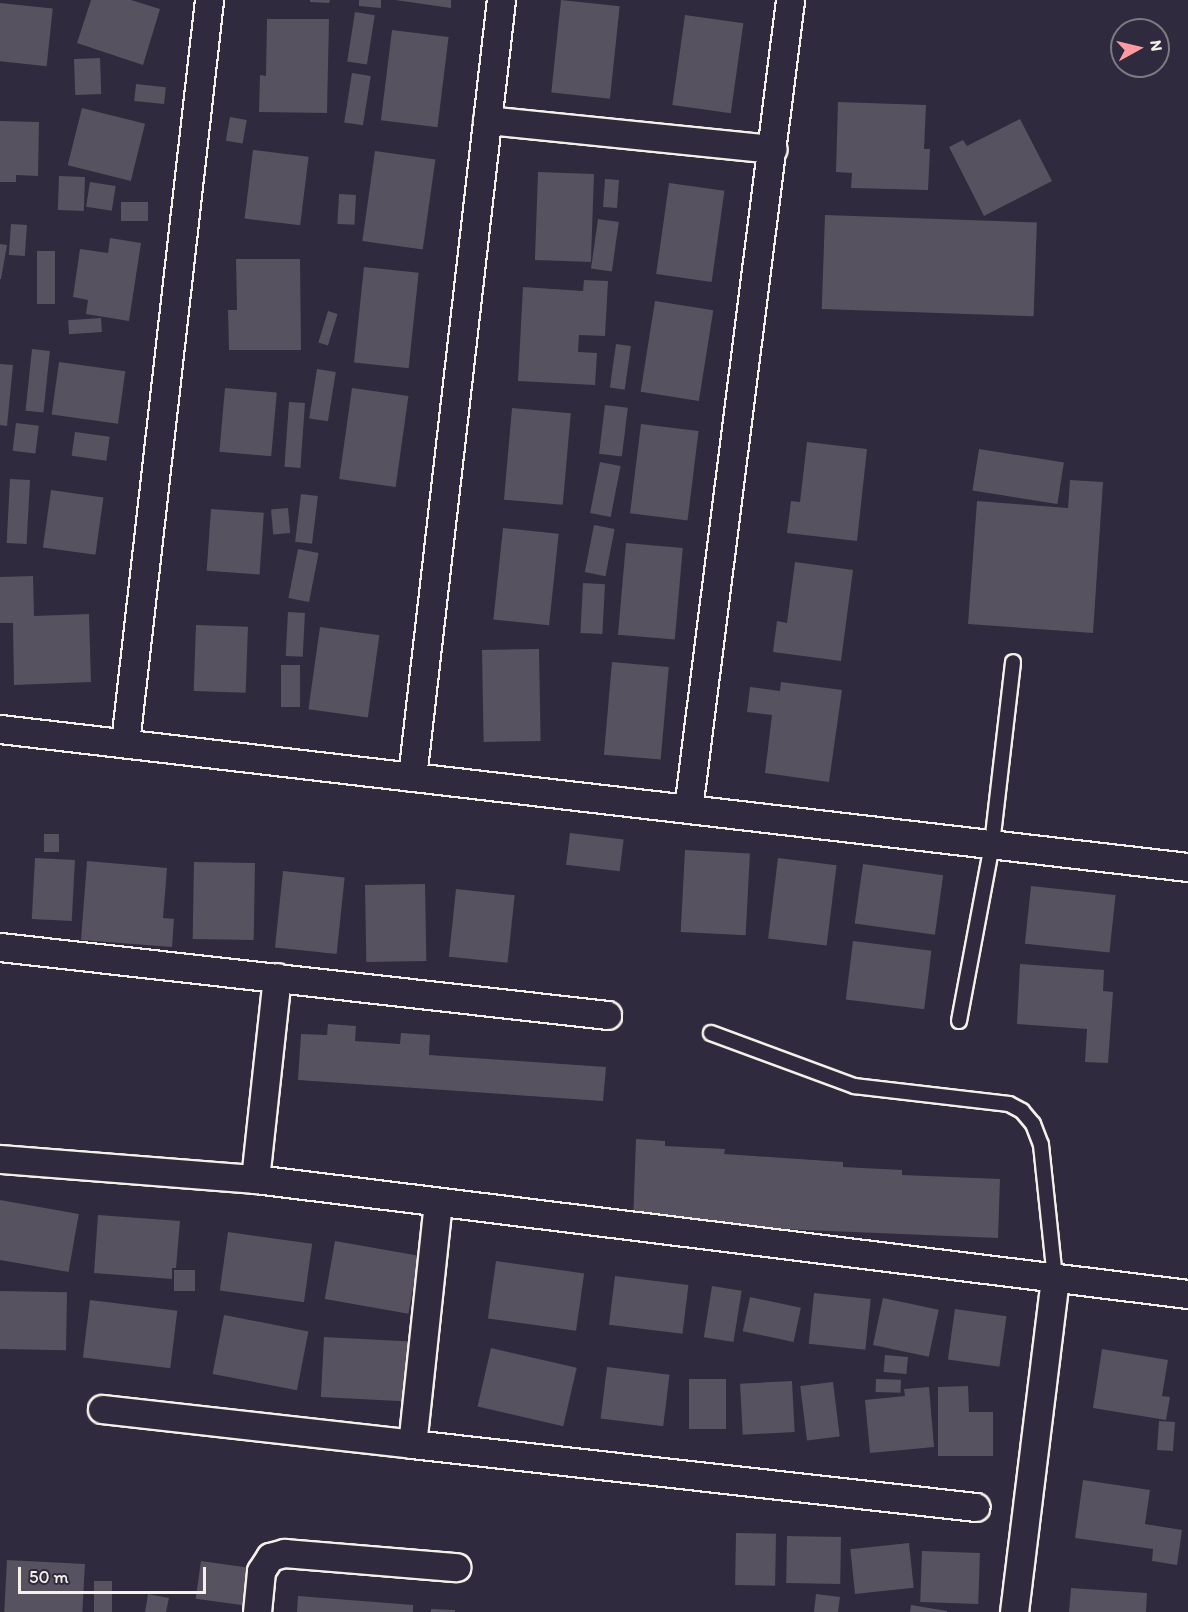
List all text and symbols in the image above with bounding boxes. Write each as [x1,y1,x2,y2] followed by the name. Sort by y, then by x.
[1110,18,1170,78] north arrow
[1146,39,1166,52] text: N
[21,1555,208,1593] scale bar
[29,1566,69,1588] text: 50 m

